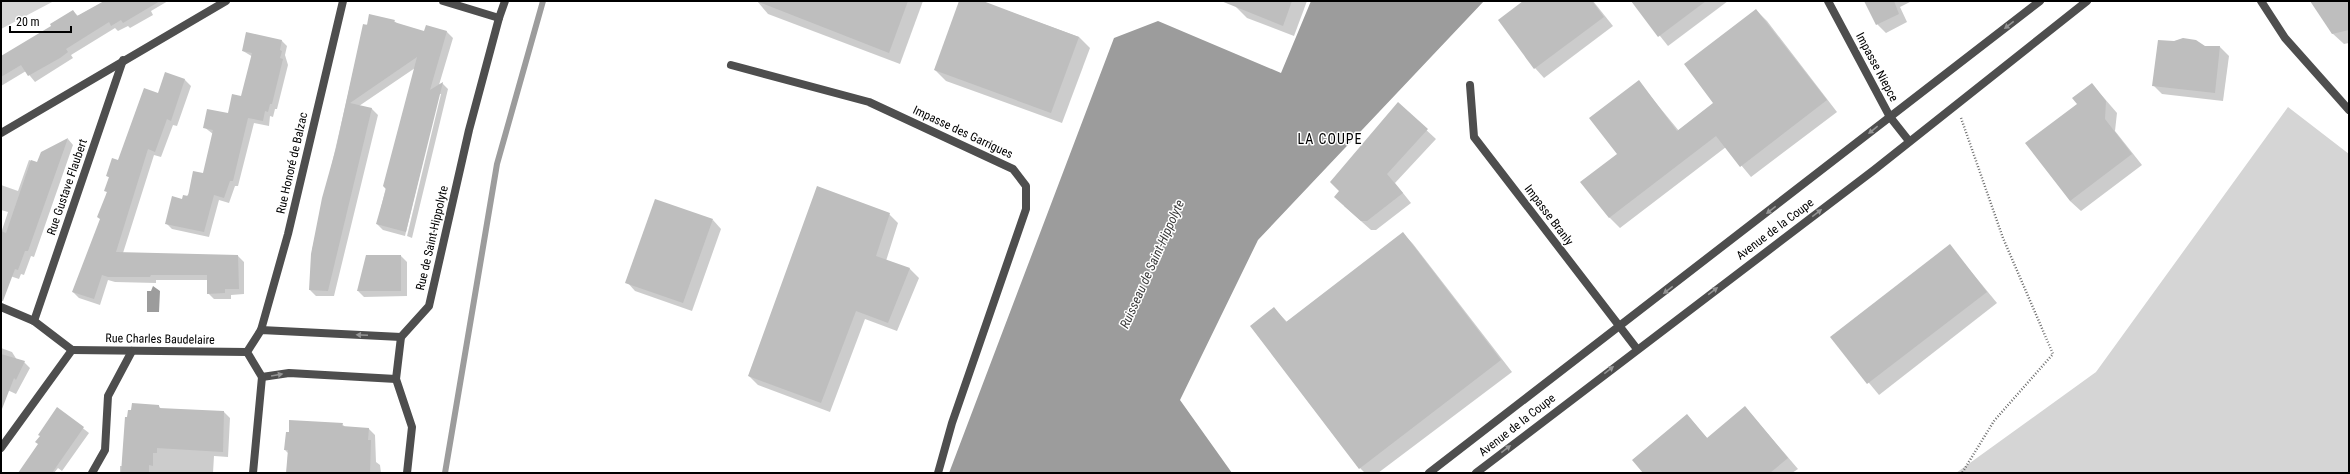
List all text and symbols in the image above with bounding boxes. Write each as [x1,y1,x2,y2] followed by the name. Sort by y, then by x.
[10,8,71,34] scale bar
[16,15,40,29] text: 20 m
[2003,21,2014,29] one-way arrow
[1853,30,1901,104] street label: Impasse Niepce
[911,103,1015,161] street label: Impasse des Garrigues
[274,110,311,215] street label: Rue Honoré de Balzac
[1868,126,1878,135] one-way arrow
[1297,131,1363,147] district label: LA COUPE
[44,137,90,237] street label: Rue Gustave Flaubert
[1522,182,1576,248] street label: Impasse Branly
[413,184,451,292] street label: Rue de Saint-Hippolyte
[1734,195,1817,263] street label: Avenue de la Coupe
[1117,197,1187,331] water label: Ruisseau de Saint-Hippolyte
[1765,206,1776,215] one-way arrow
[1811,209,1822,217] one-way arrow
[1662,286,1673,294] one-way arrow
[1707,287,1718,295] one-way arrow
[105,331,215,347] street label: Rue Charles Baudelaire
[356,332,369,338] one-way arrow
[1604,365,1615,374] one-way arrow
[271,371,283,377] one-way arrow
[1476,391,1558,459] street label: Avenue de la Coupe
[1501,445,1512,453] one-way arrow

